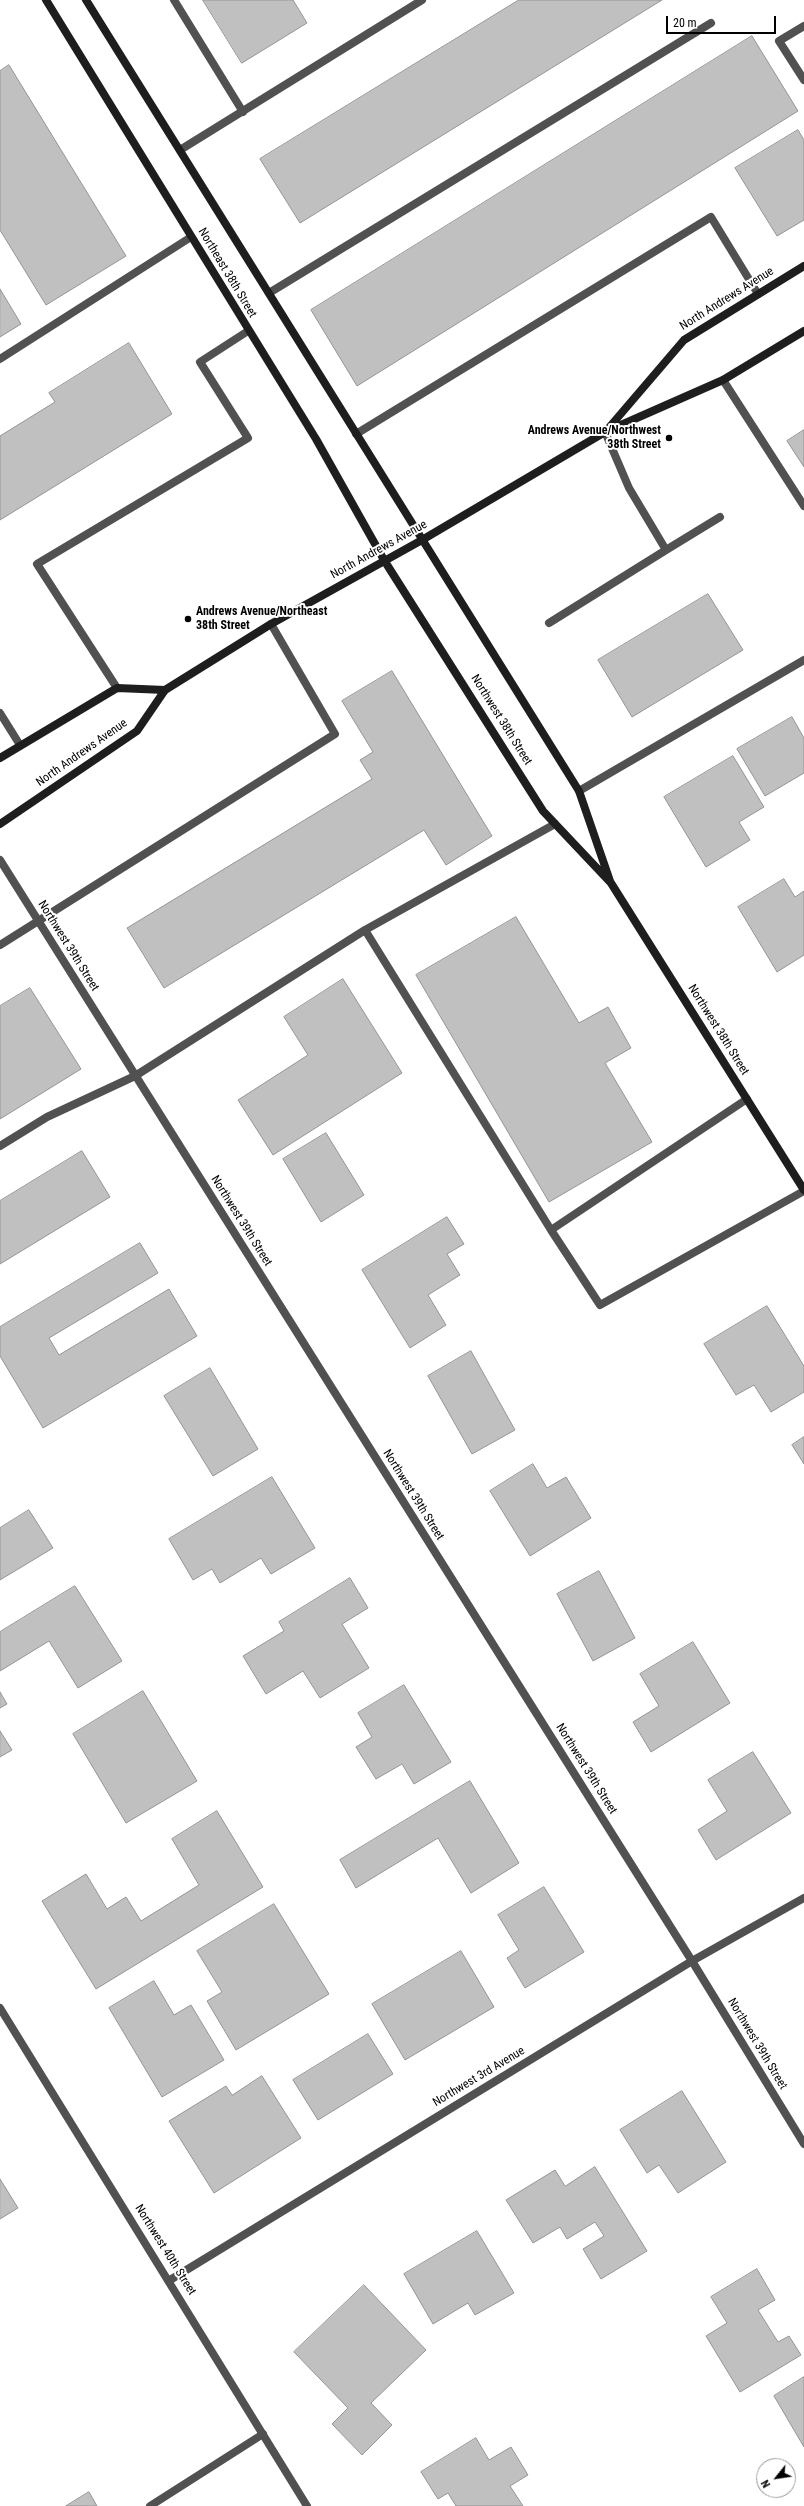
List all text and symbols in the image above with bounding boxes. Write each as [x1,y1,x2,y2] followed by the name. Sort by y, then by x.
[668,8,778,34] scale bar
[673,16,697,30] text: 20 m
[195,226,259,320] street label: Northeast 38th Street
[677,264,777,334] street label: North Andrews Avenue
[528,424,661,452] place label: Andrews Avenue/Northwest 38th Street
[664,433,674,443] marker: Andrews Avenue/Northwest 38th Street
[328,518,430,582] street label: North Andrews Avenue
[196,605,327,633] place label: Andrews Avenue/Northeast 38th Street
[183,614,193,624] marker: Andrews Avenue/Northeast 38th Street
[467,672,535,768] street label: Northwest 38th Street
[34,716,130,790] street label: North Andrews Avenue
[34,898,102,994] street label: Northwest 39th Street
[684,982,752,1078] street label: Northwest 38th Street
[207,1173,275,1269] street label: Northwest 39th Street
[379,1447,447,1543] street label: Northwest 39th Street
[552,1721,620,1817] street label: Northwest 39th Street
[724,1996,790,2092] street label: Northwest 39th Street
[430,2044,528,2110] street label: Northwest 3rd Avenue
[131,2202,199,2298] street label: Northwest 40th Street
[756,2458,796,2498] north arrow
[759,2478,773,2490] text: N

